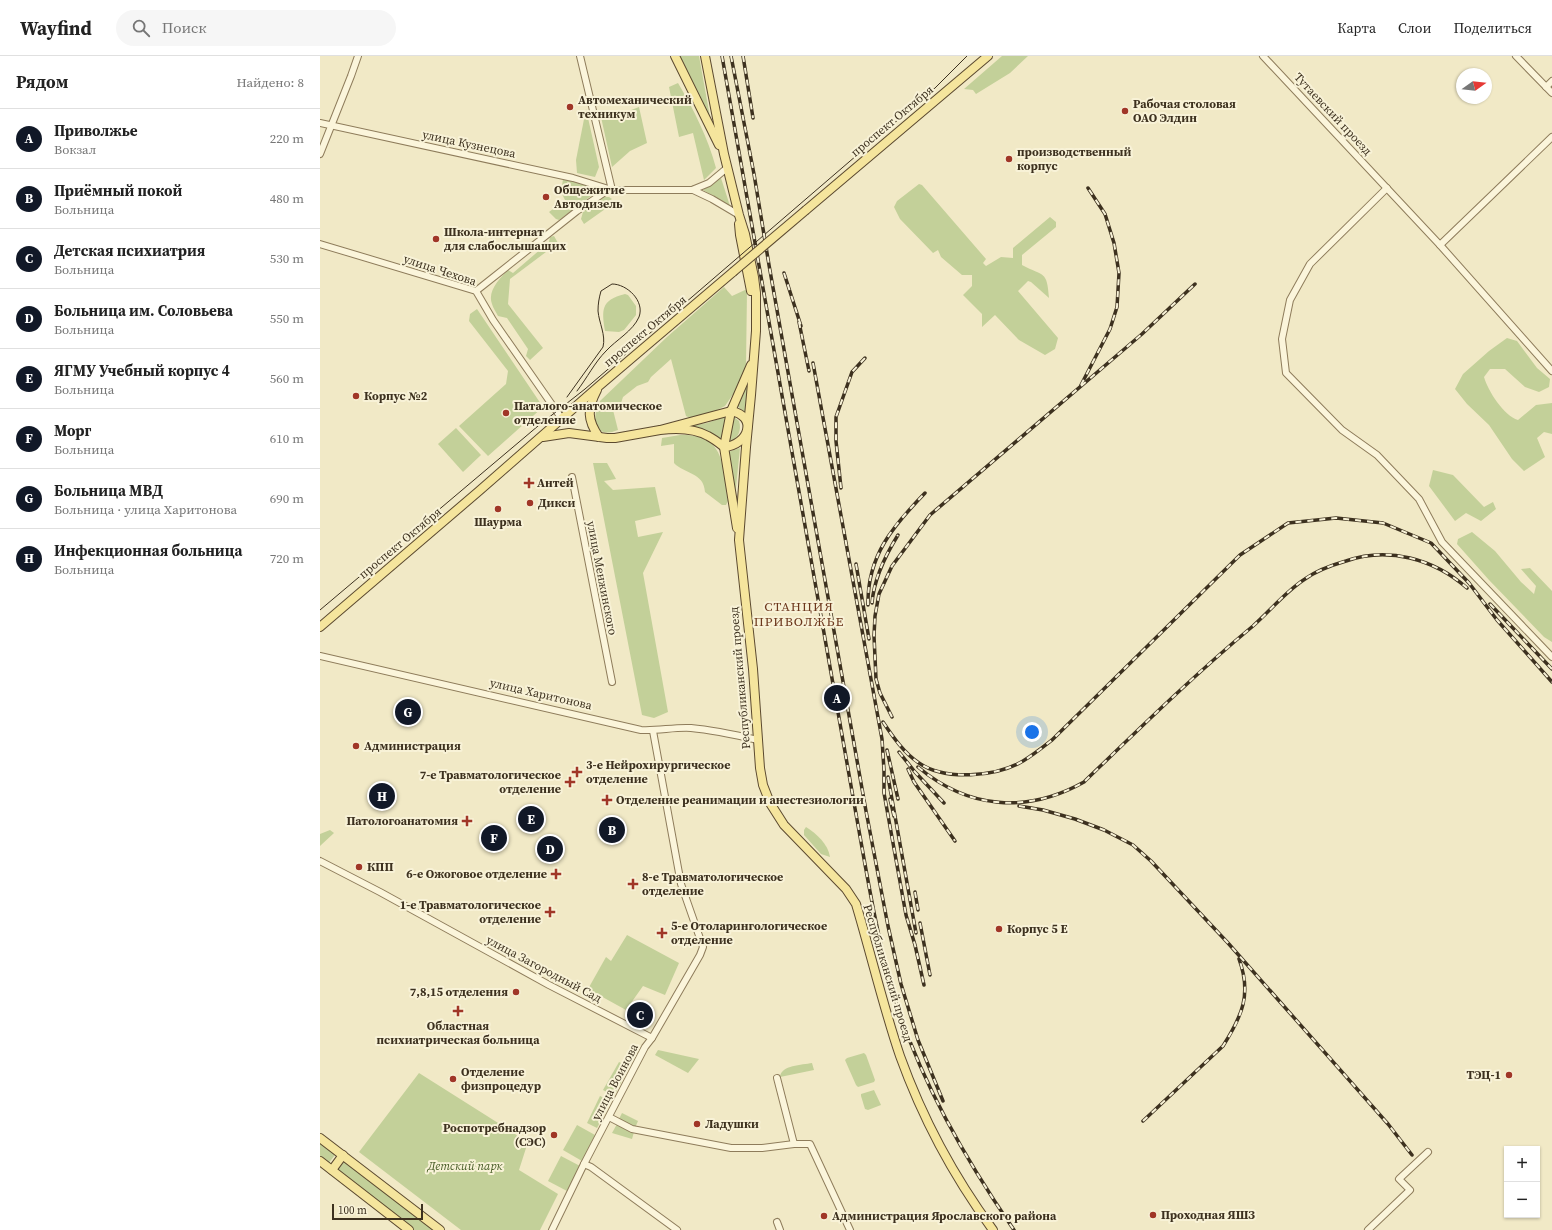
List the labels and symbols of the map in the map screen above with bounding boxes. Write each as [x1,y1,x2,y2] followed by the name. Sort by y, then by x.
[1456,68,1492,104] north arrow
[1290,69,1376,159] street label: Тутаевский проезд
[847,82,937,160] street label: проспект Октября
[578,92,692,122] place label: Автомеханический техникум
[1133,96,1236,126] place label: Рабочая столовая ОАО Элдин
[565,102,575,112] marker: Автомеханический техникум
[1120,106,1130,116] marker: Рабочая столовая ОАО Элдин
[421,126,518,162] street label: улица Кузнецова
[1017,144,1131,174] place label: производственный корпус
[1004,154,1014,164] marker: производственный корпус
[554,182,625,212] place label: Общежитие Автодизель
[541,192,551,202] marker: Общежитие Автодизель
[444,224,567,254] place label: Школа-интернат для слабослышащих
[431,234,441,244] marker: Школа-интернат для слабослышащих
[401,251,479,290] street label: улица Чехова
[600,292,690,370] street label: проспект Октября
[364,388,428,404] place label: Корпус №2
[351,391,361,401] marker: Корпус №2
[514,398,662,428] place label: Паталого-анатомическое отделение
[501,408,511,418] marker: Паталого-анатомическое отделение
[537,475,574,491] place label: Антей
[524,478,534,488] marker: Антей
[538,495,575,511] place label: Дикси
[525,498,535,508] marker: Дикси
[355,504,445,582] street label: проспект Октября
[493,504,503,514] marker: Шаурма
[474,514,522,530] place label: Шаурма
[583,520,621,637] street label: улица Менжинского
[754,598,844,630] district label: СТАНЦИЯ ПРИВОЛЖЬЕ
[726,606,754,750] street label: Республиканский проезд
[488,674,594,714] street label: улица Харитонова
[824,683,850,713] pin: A
[395,697,421,727] pin: G
[1022,722,1042,742] your location
[364,738,461,754] place label: Администрация
[351,741,361,751] marker: Администрация
[586,757,730,787] place label: 3-е Нейрохирургическое отделение
[571,766,583,778] marker: 3-е Нейрохирургическое отделение
[420,767,561,797] place label: 7-е Травматологическое отделение
[564,776,576,788] marker: 7-е Травматологическое отделение
[369,781,395,811] pin: H
[616,792,864,808] place label: Отделение реанимации и анестезиологии
[601,794,613,806] marker: Отделение реанимации и анестезиологии
[518,804,544,834] pin: E
[346,813,458,829] place label: Патологоанатомия
[461,815,473,827] marker: Патологоанатомия
[599,815,625,845] pin: B
[481,823,507,853] pin: F
[537,834,563,864] pin: D
[367,859,393,875] place label: КПП
[354,862,364,872] marker: КПП
[406,866,547,882] place label: 6-е Ожоговое отделение
[550,868,562,880] marker: 6-е Ожоговое отделение
[642,869,783,899] place label: 8-е Травматологическое отделение
[627,878,639,890] marker: 8-е Травматологическое отделение
[400,897,541,927] place label: 1-е Травматологическое отделение
[859,902,917,1044] street label: Республиканский проезд
[544,906,556,918] marker: 1-е Травматологическое отделение
[671,918,827,948] place label: 5-е Отоларингологическое отделение
[1007,921,1068,937] place label: Корпус 5 E
[994,924,1004,934] marker: Корпус 5 E
[656,927,668,939] marker: 5-е Отоларингологическое отделение
[483,932,605,1006] street label: улица Загородный Сад
[410,984,508,1000] place label: 7,8,15 отделения
[511,987,521,997] marker: 7,8,15 отделения
[627,1000,653,1030] pin: C
[452,1005,464,1017] marker: Областная психиатрическая больница
[376,1018,540,1048] place label: Областная психиатрическая больница
[588,1040,642,1123] street label: улица Воинова
[461,1064,541,1094] place label: Отделение физпроцедур
[1467,1067,1501,1083] place label: ТЭЦ-1
[1504,1070,1514,1080] marker: ТЭЦ-1
[448,1074,458,1084] marker: Отделение физпроцедур
[705,1116,759,1132] place label: Ладушки
[692,1119,702,1129] marker: Ладушки
[443,1120,546,1150] place label: Роспотребнадзор (СЭС)
[549,1130,559,1140] marker: Роспотребнадзор (СЭС)
[427,1158,503,1174] park label: Детский парк
[332,1202,423,1221] scale bar
[1161,1207,1255,1223] place label: Проходная ЯШЗ
[832,1208,1057,1224] place label: Администрация Ярославского района
[1148,1210,1158,1220] marker: Проходная ЯШЗ
[819,1211,829,1221] marker: Администрация Ярославского района

